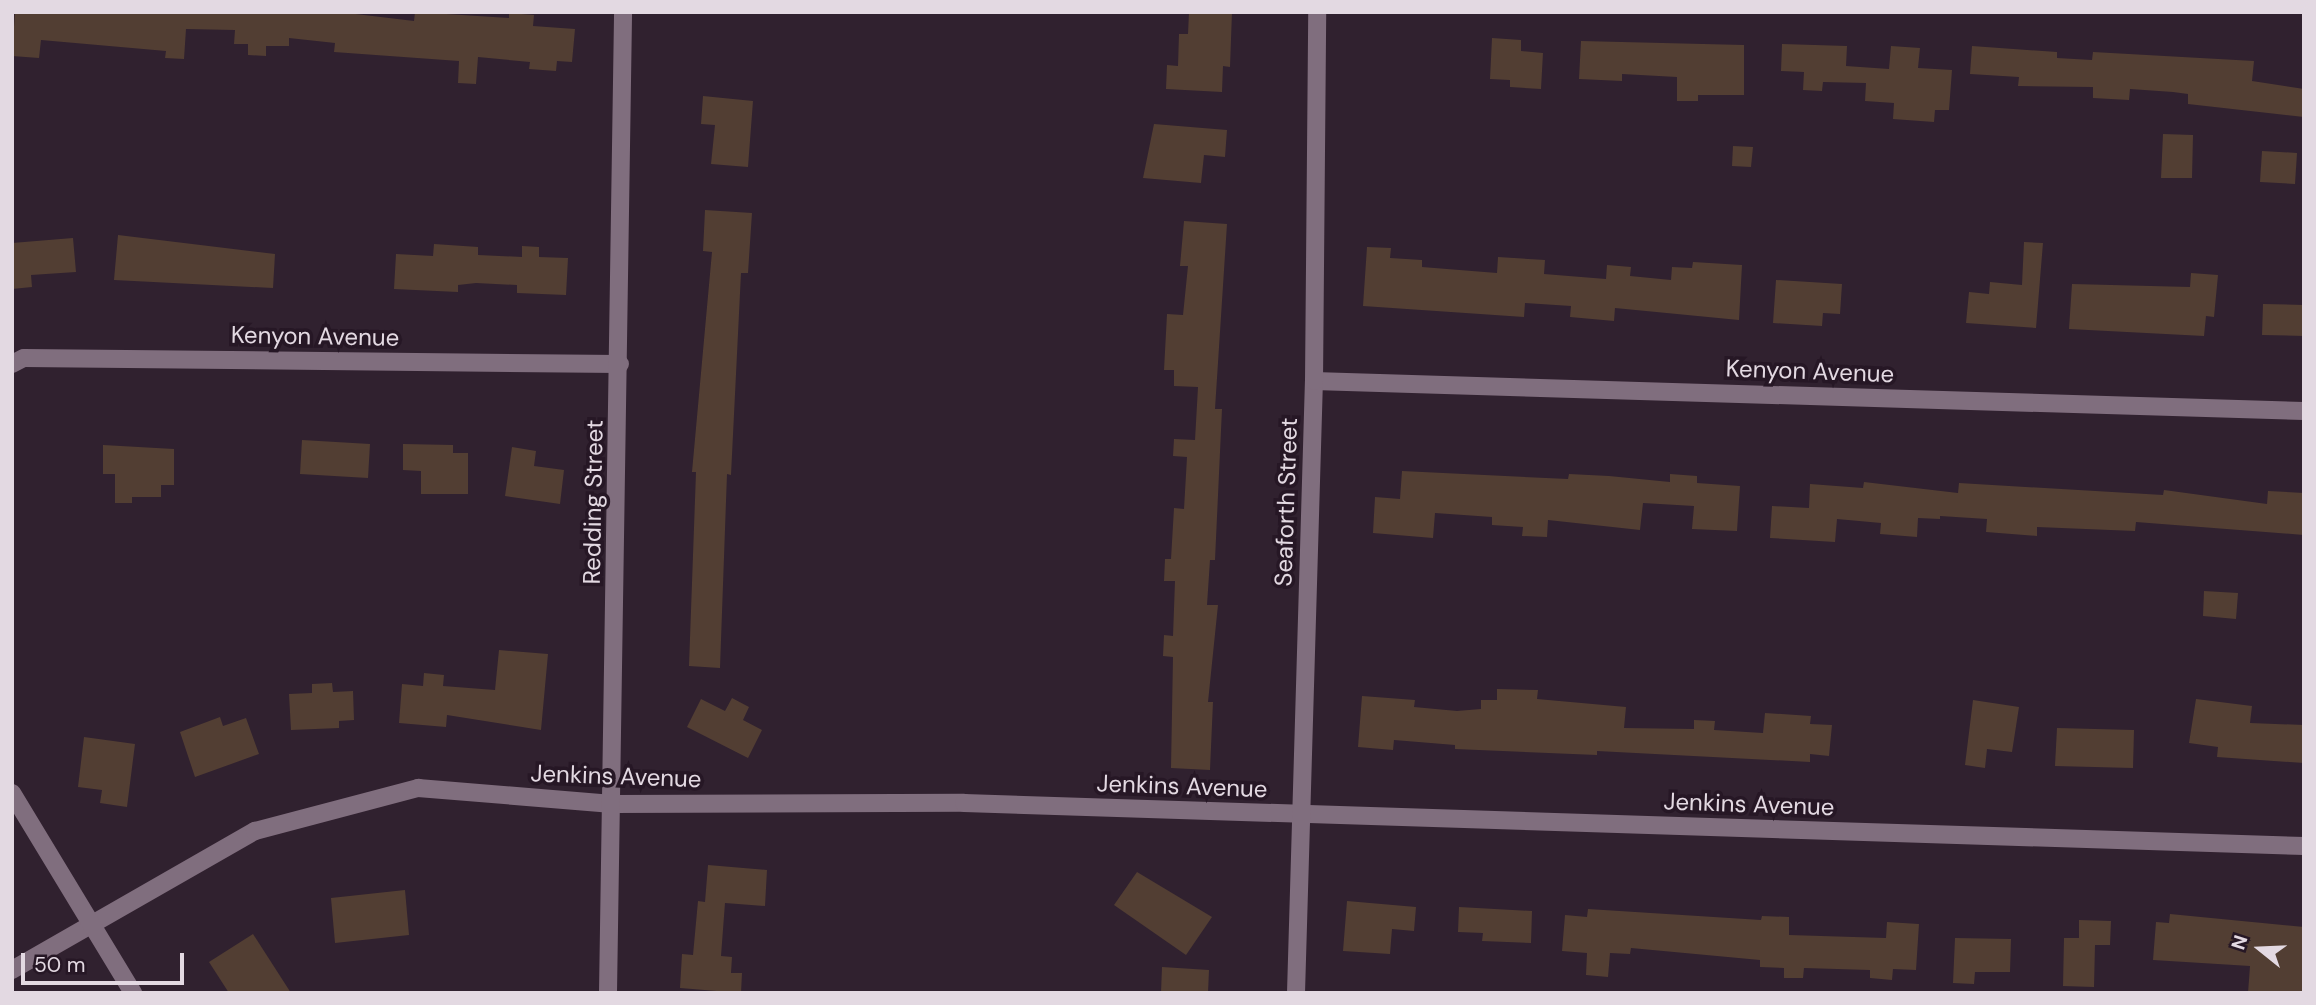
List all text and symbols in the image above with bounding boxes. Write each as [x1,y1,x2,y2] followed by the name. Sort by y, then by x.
[231,320,399,352] street label: Kenyon Avenue
[1725,354,1895,388] street label: Kenyon Avenue
[1269,417,1303,587] street label: Seaforth Street
[577,419,609,585] street label: Redding Street
[530,759,702,793] street label: Jenkins Avenue
[1096,769,1268,803] street label: Jenkins Avenue
[1663,787,1835,821] street label: Jenkins Avenue
[2225,914,2295,984] north arrow
[2226,932,2254,953] text: N
[24,939,187,983] scale bar
[34,951,85,979] text: 50 m

